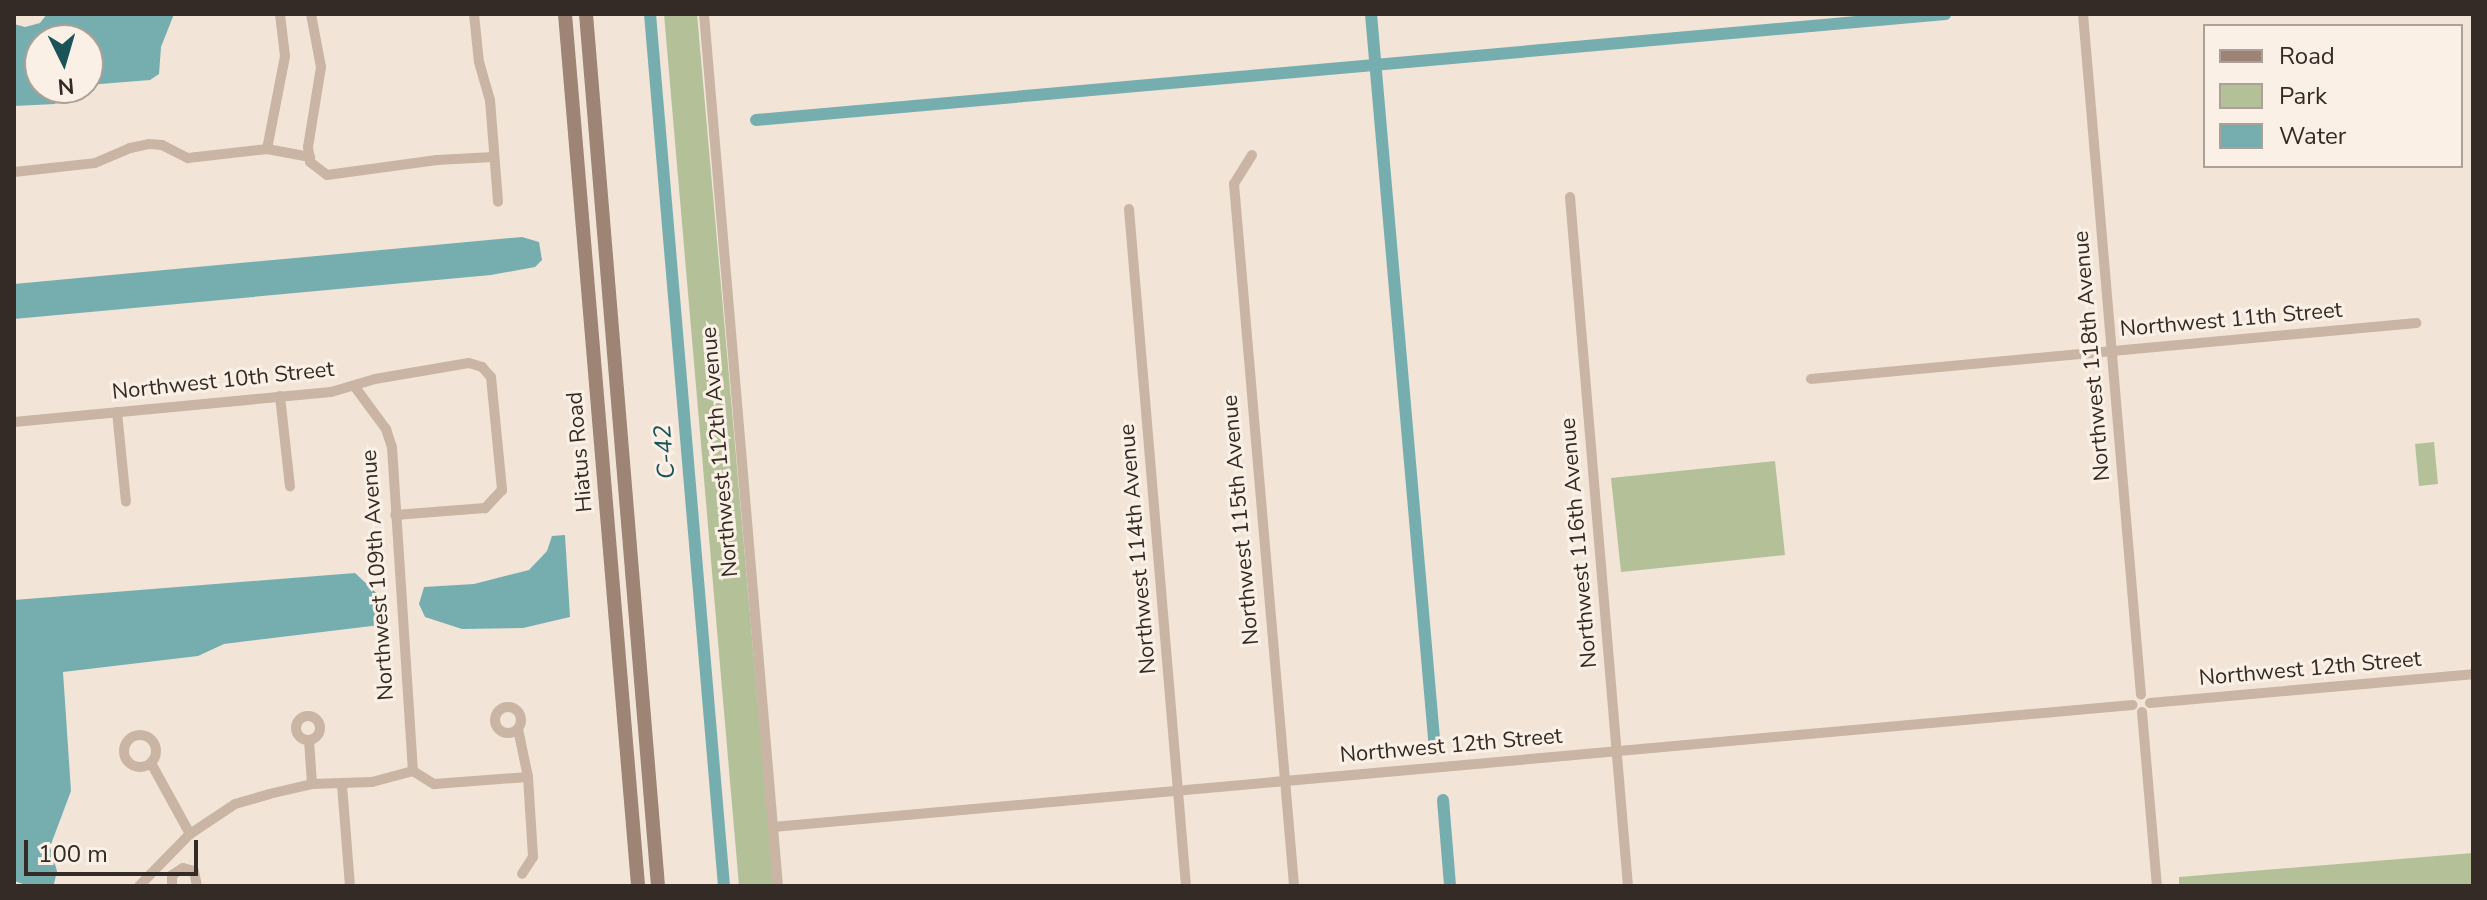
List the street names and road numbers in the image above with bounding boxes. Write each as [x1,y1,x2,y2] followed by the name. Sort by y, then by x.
[2068,230,2116,482] street label: Northwest 118th Avenue
[2119,297,2343,343] street label: Northwest 11th Street
[696,326,744,578] street label: Northwest 112th Avenue
[111,356,335,406] street label: Northwest 10th Street
[562,391,598,513] street label: Hiatus Road
[1217,394,1265,646] street label: Northwest 115th Avenue
[1555,417,1603,669] street label: Northwest 116th Avenue
[1114,423,1162,675] street label: Northwest 114th Avenue
[356,449,400,701] street label: Northwest 109th Avenue
[2198,646,2422,692] street label: Northwest 12th Street
[1339,723,1563,769] street label: Northwest 12th Street

